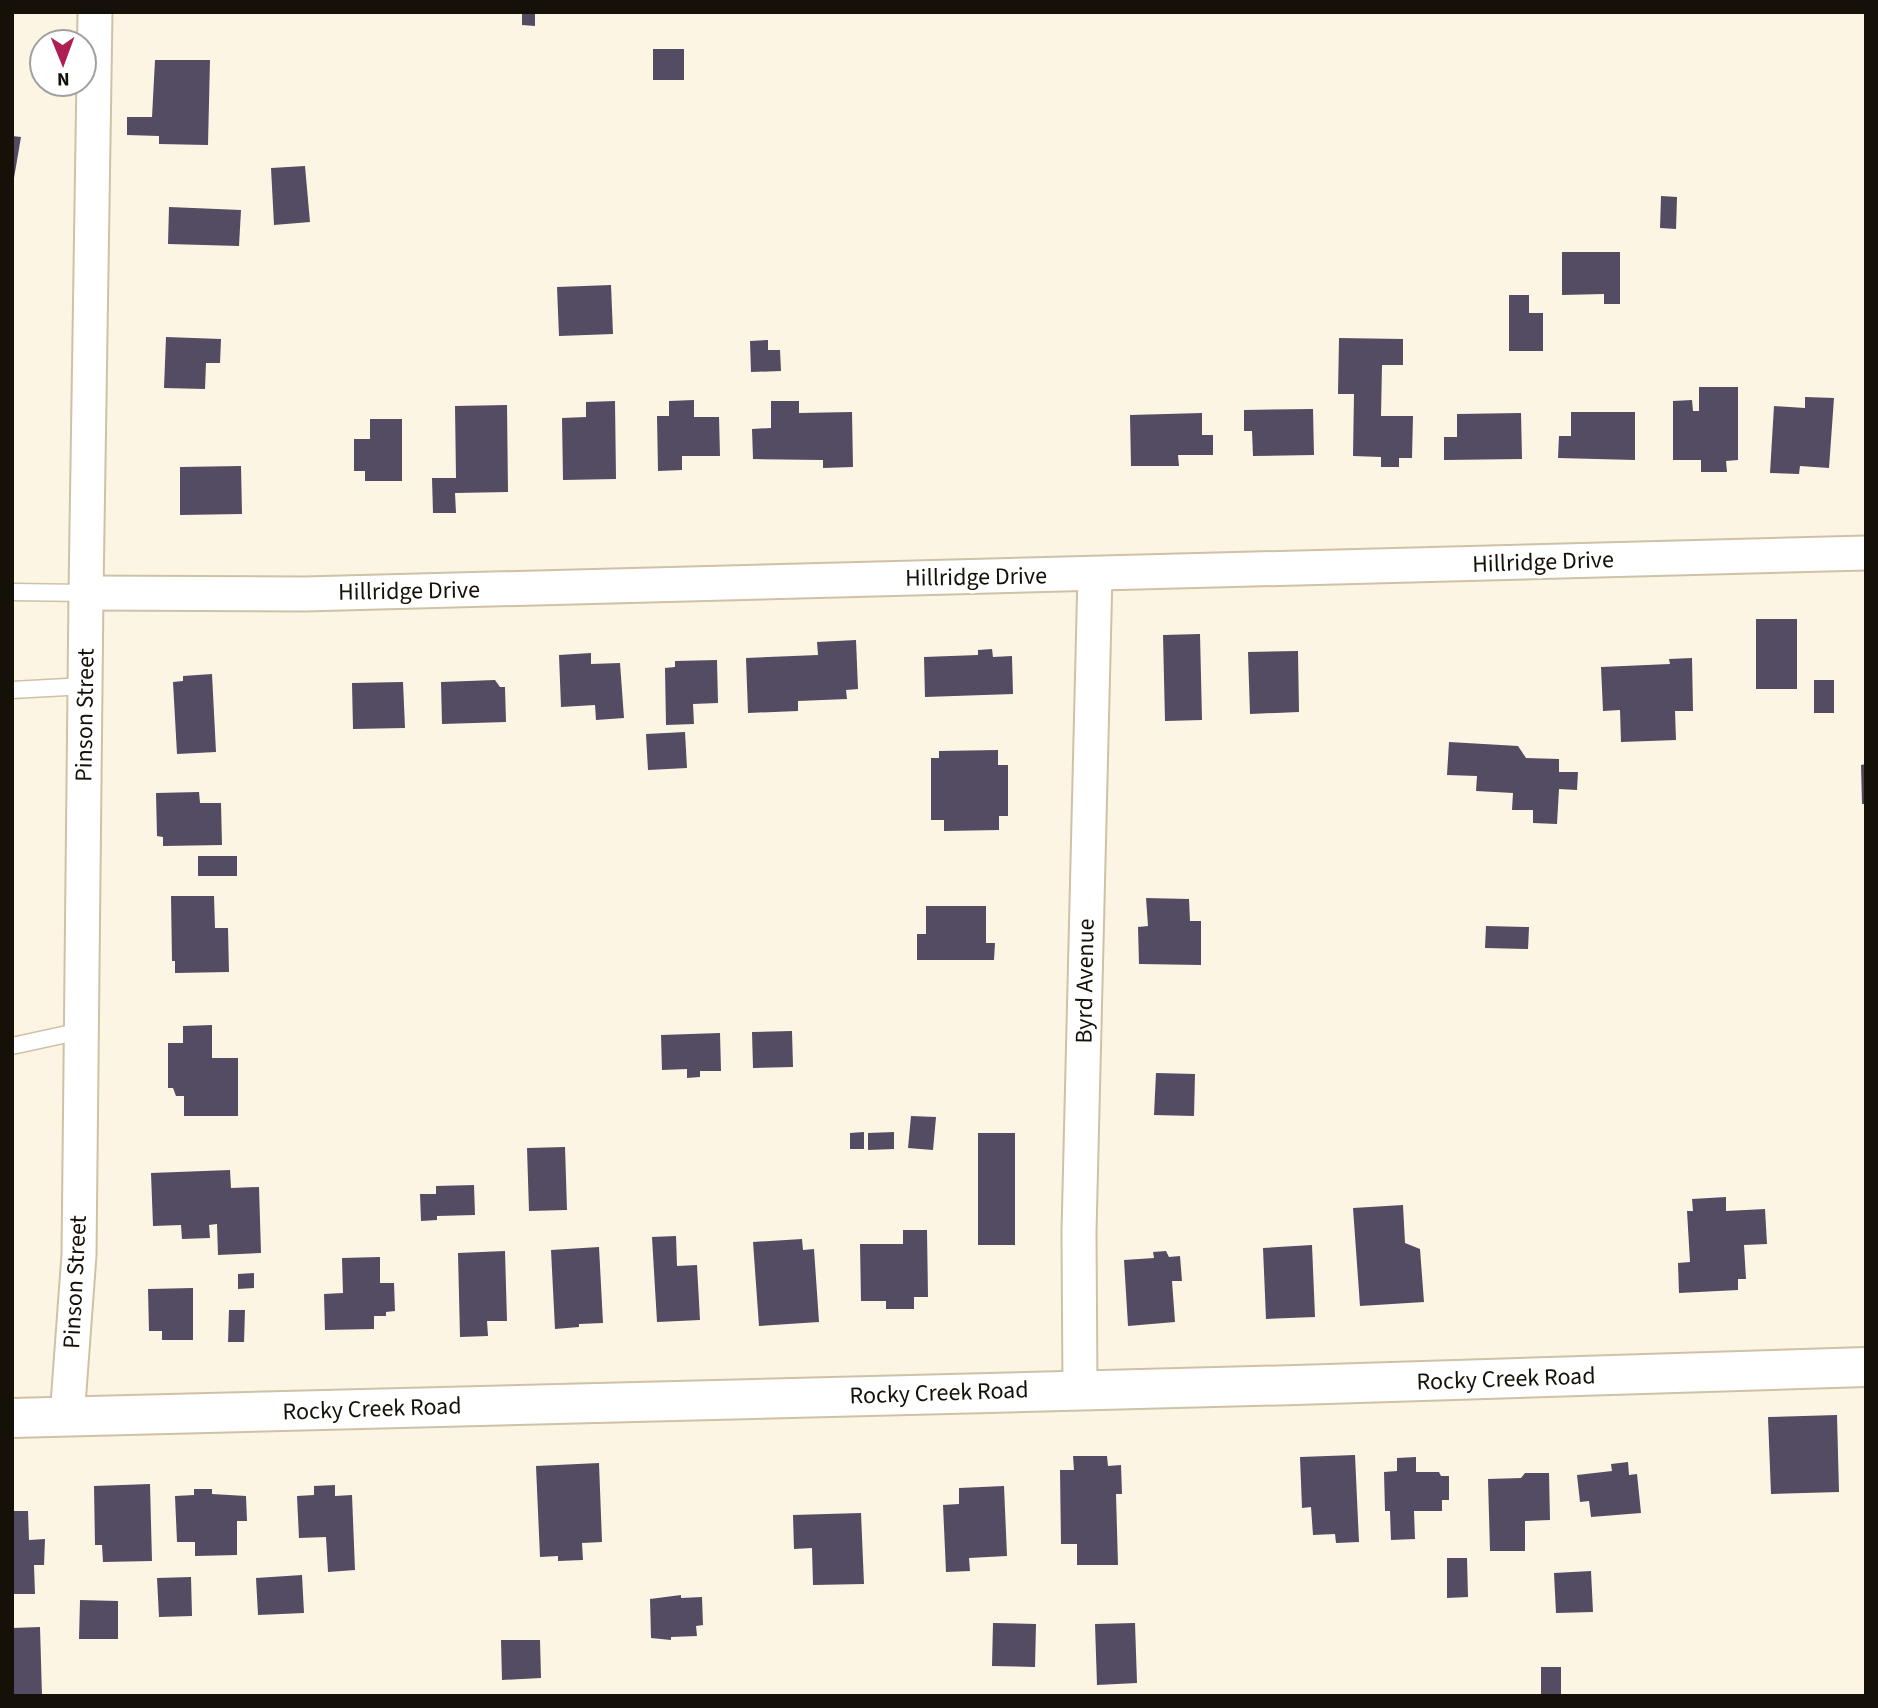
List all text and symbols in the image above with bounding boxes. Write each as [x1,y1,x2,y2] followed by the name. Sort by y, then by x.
[28,28,98,98] north arrow
[57,65,70,92] text: N
[1472,542,1614,582] street label: Hillridge Drive
[905,558,1047,596] street label: Hillridge Drive
[338,572,480,610] street label: Hillridge Drive
[66,648,104,782] street label: Pinson Street
[1066,918,1104,1044] street label: Byrd Avenue
[54,1214,96,1350] street label: Pinson Street
[1416,1358,1596,1400] street label: Rocky Creek Road
[849,1372,1029,1414] street label: Rocky Creek Road
[282,1388,462,1430] street label: Rocky Creek Road

